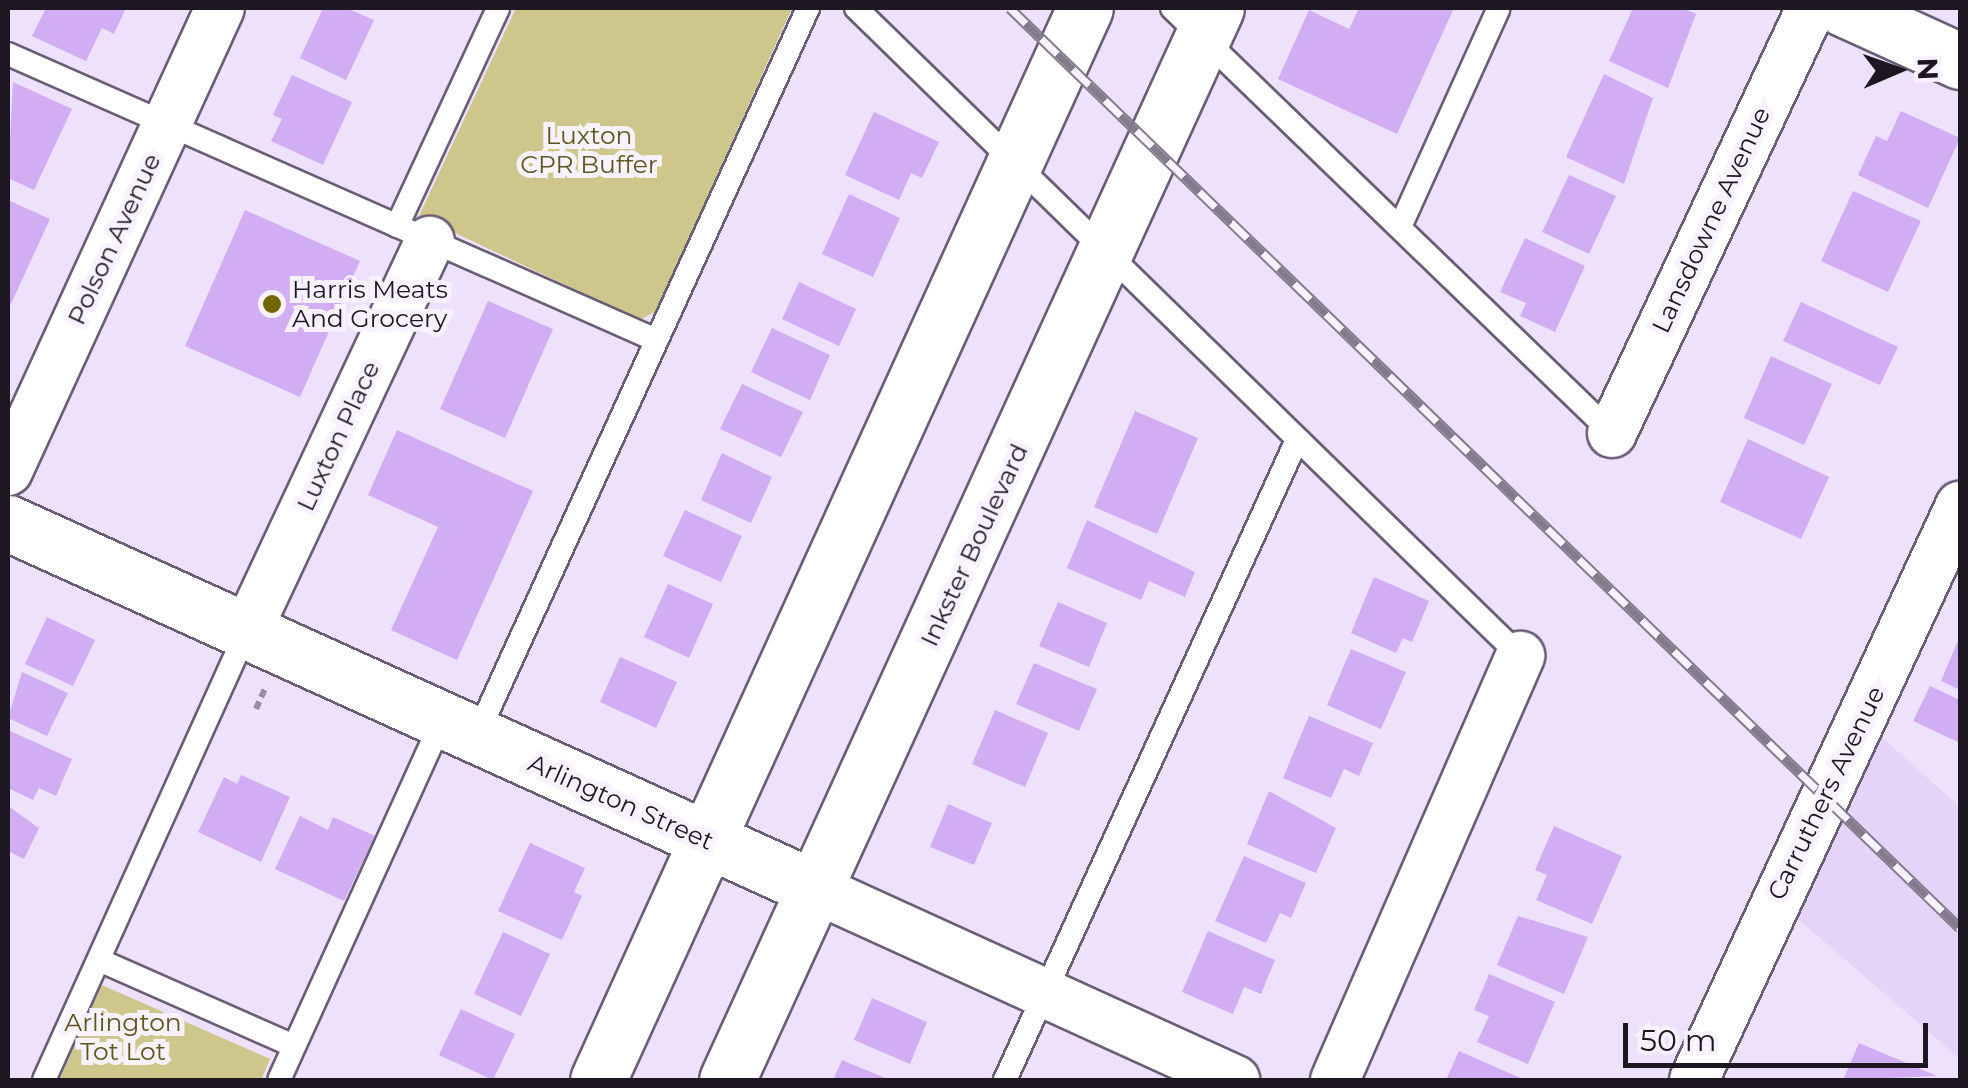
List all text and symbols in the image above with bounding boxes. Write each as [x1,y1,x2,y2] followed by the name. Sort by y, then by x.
[1848,20,1948,120] north arrow
[1911,57,1945,81] text: N
[1645,102,1777,338] street label: Lansdowne Avenue
[520,121,658,180] park label: Luxton CPR Buffer
[61,149,167,329] street label: Polson Avenue
[292,275,448,334] place label: Harris Meats And Grocery
[261,293,283,315] marker: Harris Meats And Grocery
[290,356,386,516] street label: Luxton Place
[914,439,1034,651] street label: Inkster Boulevard
[1761,681,1891,905] street label: Carruthers Avenue
[524,748,718,856] street label: Arlington Street
[1628,1003,1933,1065] scale bar
[64,1008,182,1067] park label: Arlington Tot Lot
[1640,1022,1717,1059] text: 50 m

